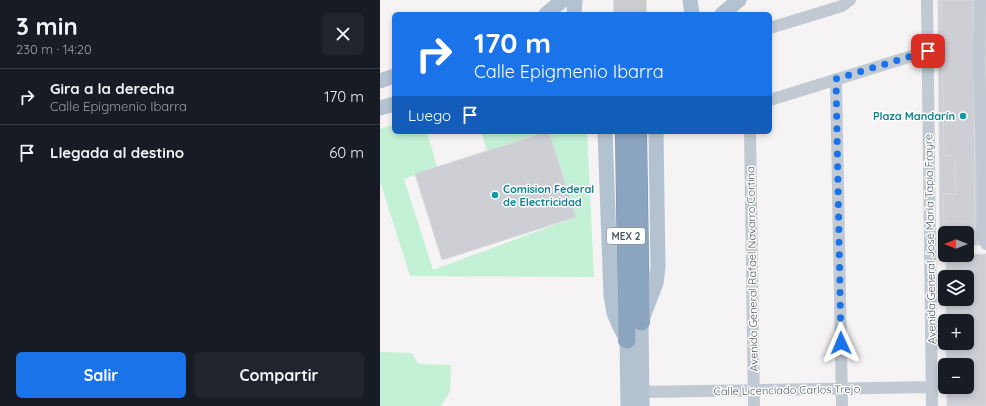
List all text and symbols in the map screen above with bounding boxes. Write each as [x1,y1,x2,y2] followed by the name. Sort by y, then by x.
[16,11,78,41] text: 3 min
[322,13,364,55] button: close
[474,25,551,60] text: 170 m
[408,28,460,80] icon: right
[911,34,945,68] pin
[917,40,939,62] icon: arrive
[16,41,92,57] text: 230 m · 14:20
[474,60,664,83] text: Calle Epigmenio Ibarra
[50,79,175,98] text: Gira a la derecha
[16,86,38,108] icon: right
[324,87,364,106] text: 170 m
[50,98,187,114] text: Calle Epigmenio Ibarra
[459,104,481,126] icon: arrive
[408,106,451,125] text: Luego
[873,109,955,123] place label: Plaza Mandarín
[958,111,968,121] marker: Plaza Mandarín
[921,134,939,344] street label: Avenida General José María Tapia Frayre
[16,142,38,164] icon: arrive
[50,143,184,162] text: Llegada al destino
[329,143,364,162] text: 60 m
[743,166,761,372] street label: Avenida General Rafael Navarro Cortina
[503,182,594,209] place label: Comision Federal de Electricidad
[490,190,500,200] marker: Comision Federal de Electricidad
[938,226,974,262] north arrow
[938,226,974,394] map controls
[607,228,645,244] road number: MEX 2
[938,270,974,306] button: layers
[938,314,974,350] button: +
[820,322,862,364] position arrow
[16,352,186,398] button: Salir
[194,352,364,398] button: Compartir
[938,358,974,394] button: −
[714,382,861,398] street label: Calle Licenciado Carlos Trejo

